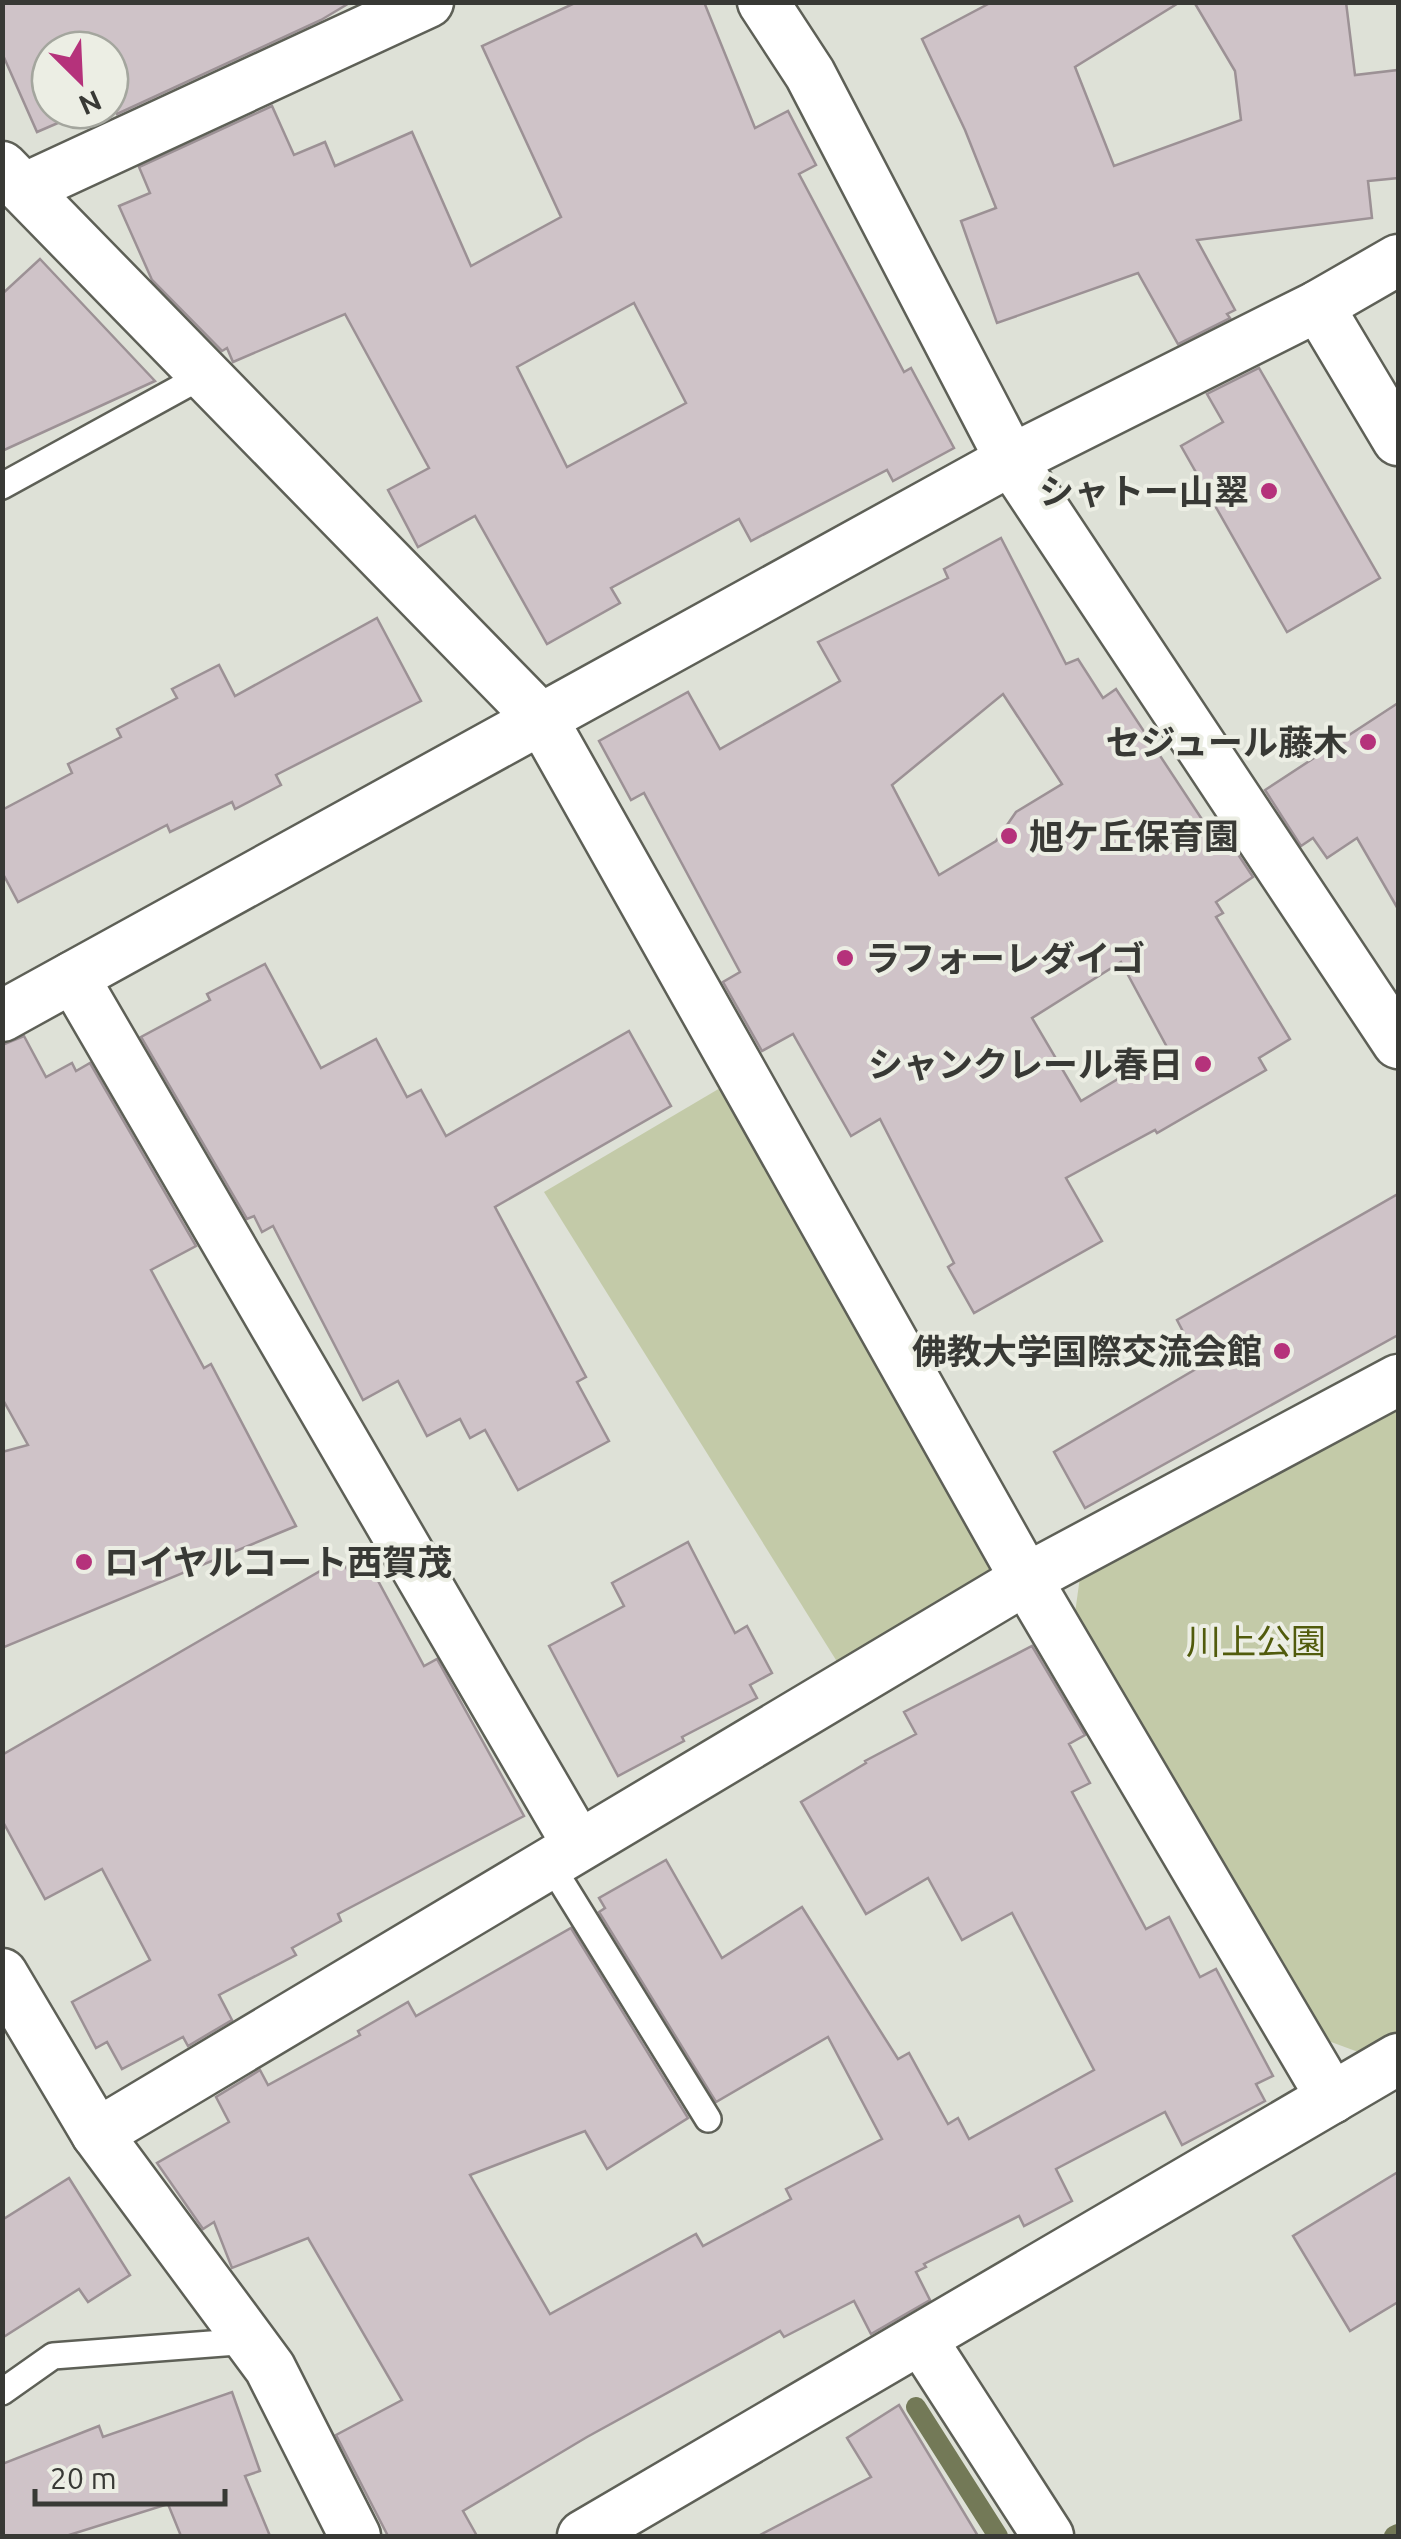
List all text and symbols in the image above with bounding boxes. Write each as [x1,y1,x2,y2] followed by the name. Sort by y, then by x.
[30,30,130,130] north arrow
[75,85,106,122] text: N
[1039,471,1249,511] place label: シャトー山翠
[1258,480,1280,502] marker: シャトー山翠
[1105,722,1348,762] place label: セジュール藤木
[1357,731,1379,753] marker: セジュール藤木
[1029,816,1239,856] place label: 旭ケ丘保育園
[998,825,1020,847] marker: 旭ケ丘保育園
[865,938,1145,978] place label: ラフォーレダイゴ
[834,947,856,969] marker: ラフォーレダイゴ
[868,1044,1183,1084] place label: シャンクレール春日
[1192,1053,1214,1075] marker: シャンクレール春日
[912,1331,1262,1371] place label: 佛教大学国際交流会館
[1271,1340,1293,1362] marker: 佛教大学国際交流会館
[104,1542,452,1582] place label: ロイヤルコート西賀茂
[73,1551,95,1573] marker: ロイヤルコート西賀茂
[1186,1621,1326,1661] park label: 川上公園
[35,2444,225,2506] scale bar
[50,2461,117,2495] text: 20 m

